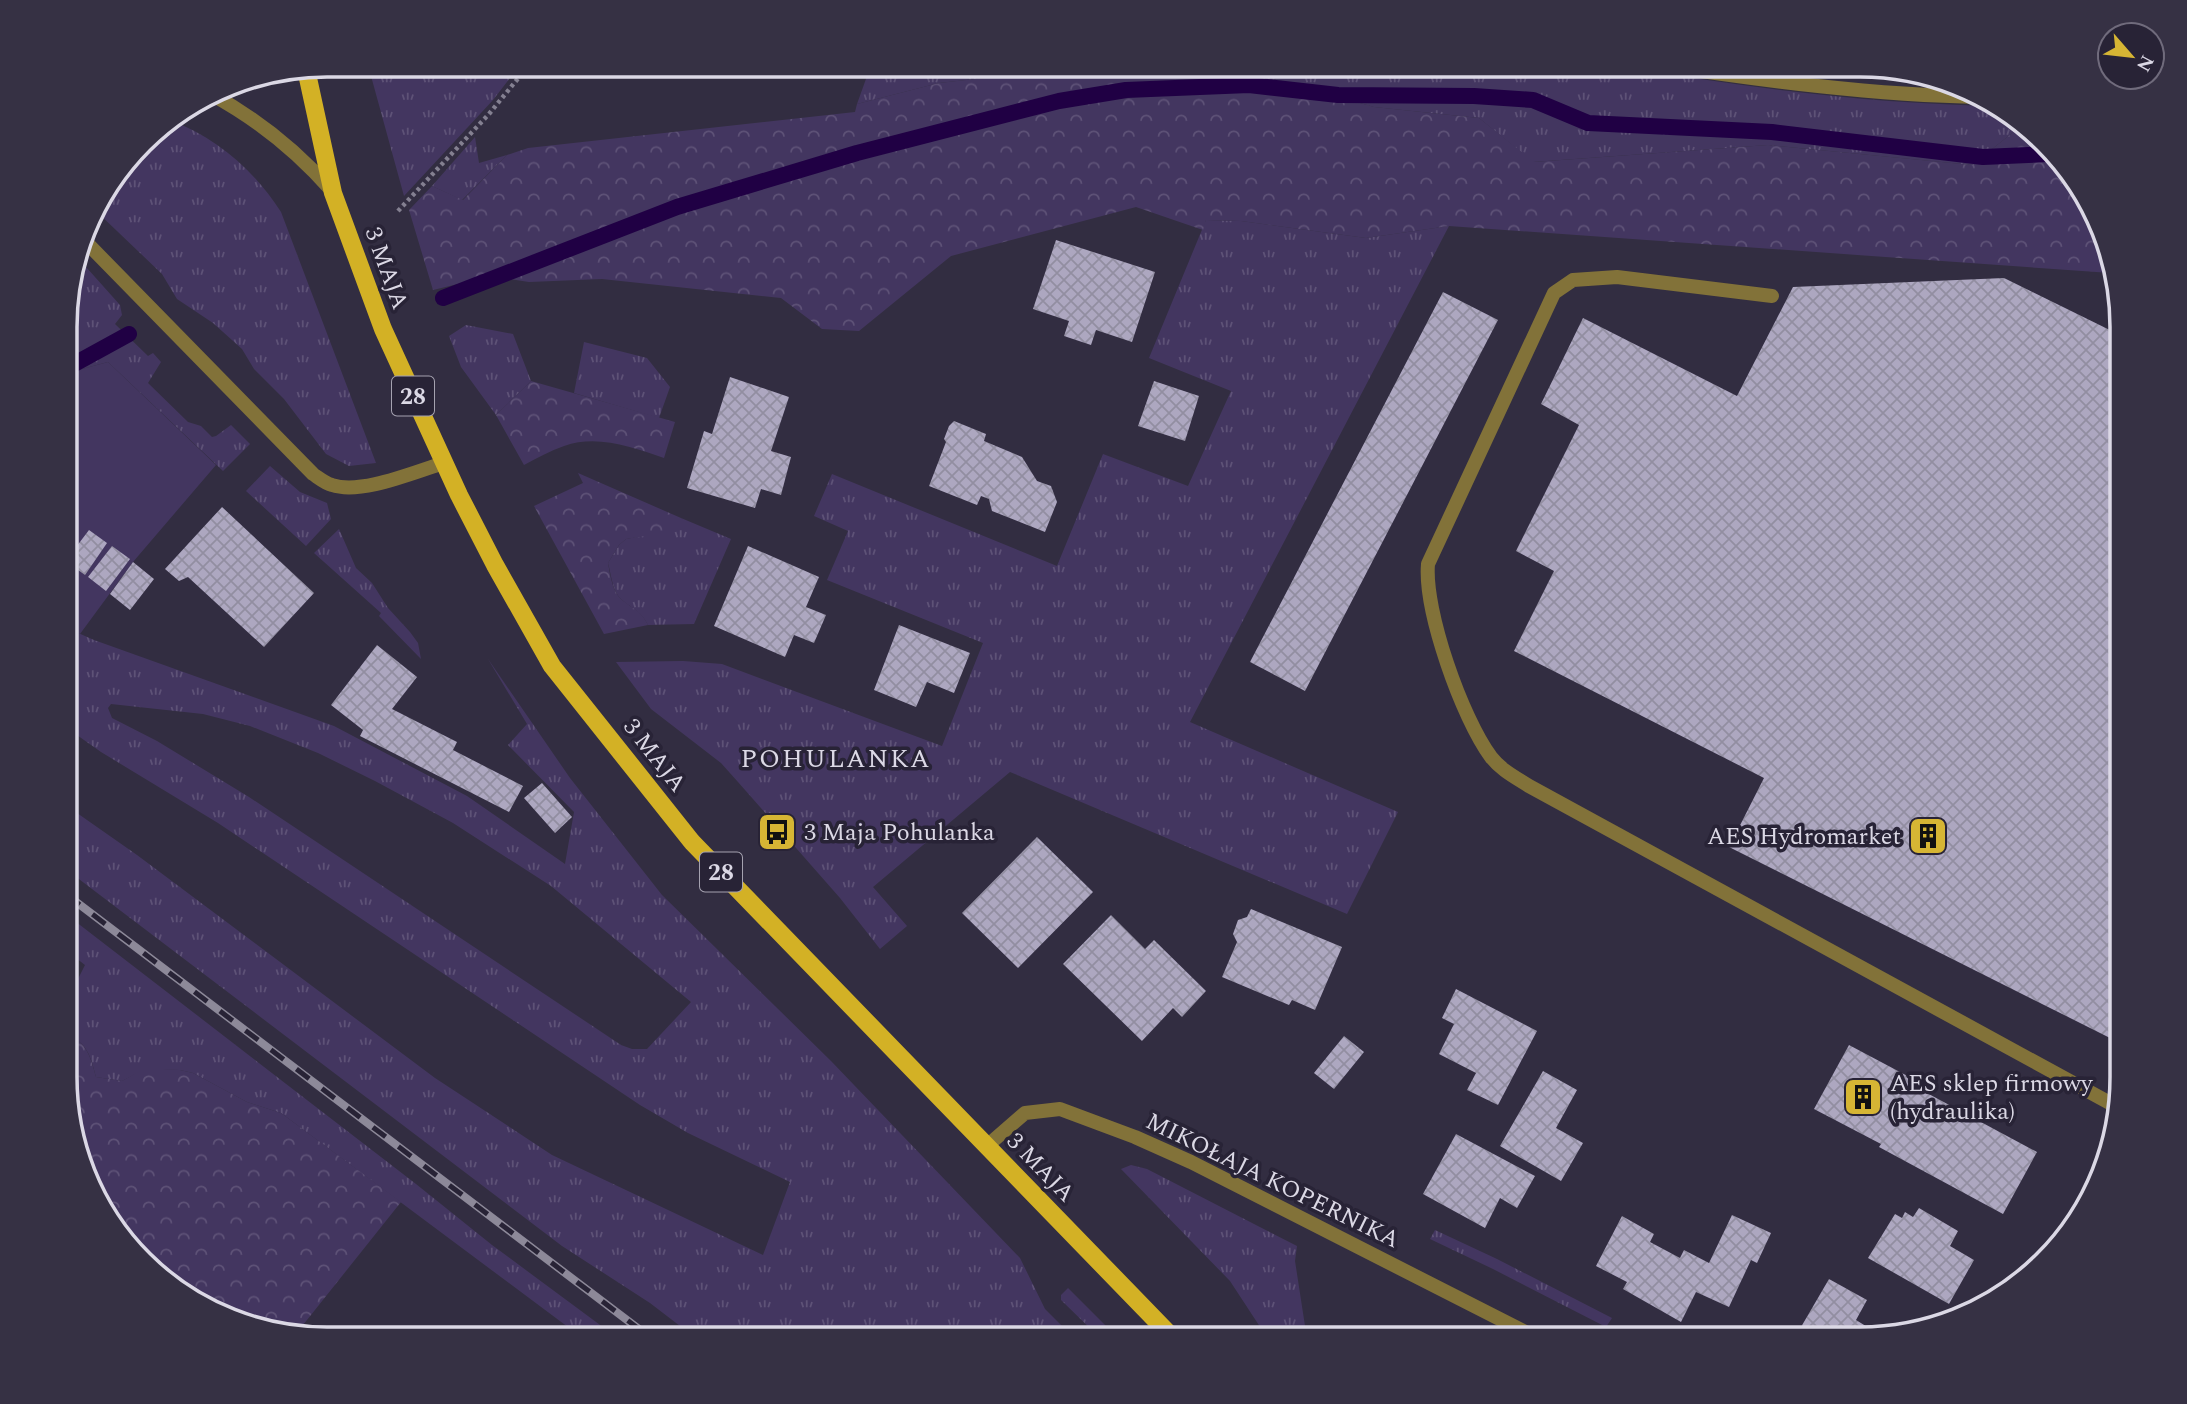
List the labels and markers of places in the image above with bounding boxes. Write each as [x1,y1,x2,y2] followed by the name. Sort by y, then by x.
[756,811,798,853] bus stop icon: 3 Maja Pohulanka
[804,815,995,851] place label: 3 Maja Pohulanka
[1907,815,1949,857] building icon: AES Hydromarket
[1707,819,1901,855] place label: AES Hydromarket
[1890,1066,2094,1130] place label: AES sklep firmowy (hydraulika)
[1842,1076,1884,1118] building icon: AES sklep firmowy (hydraulika)

